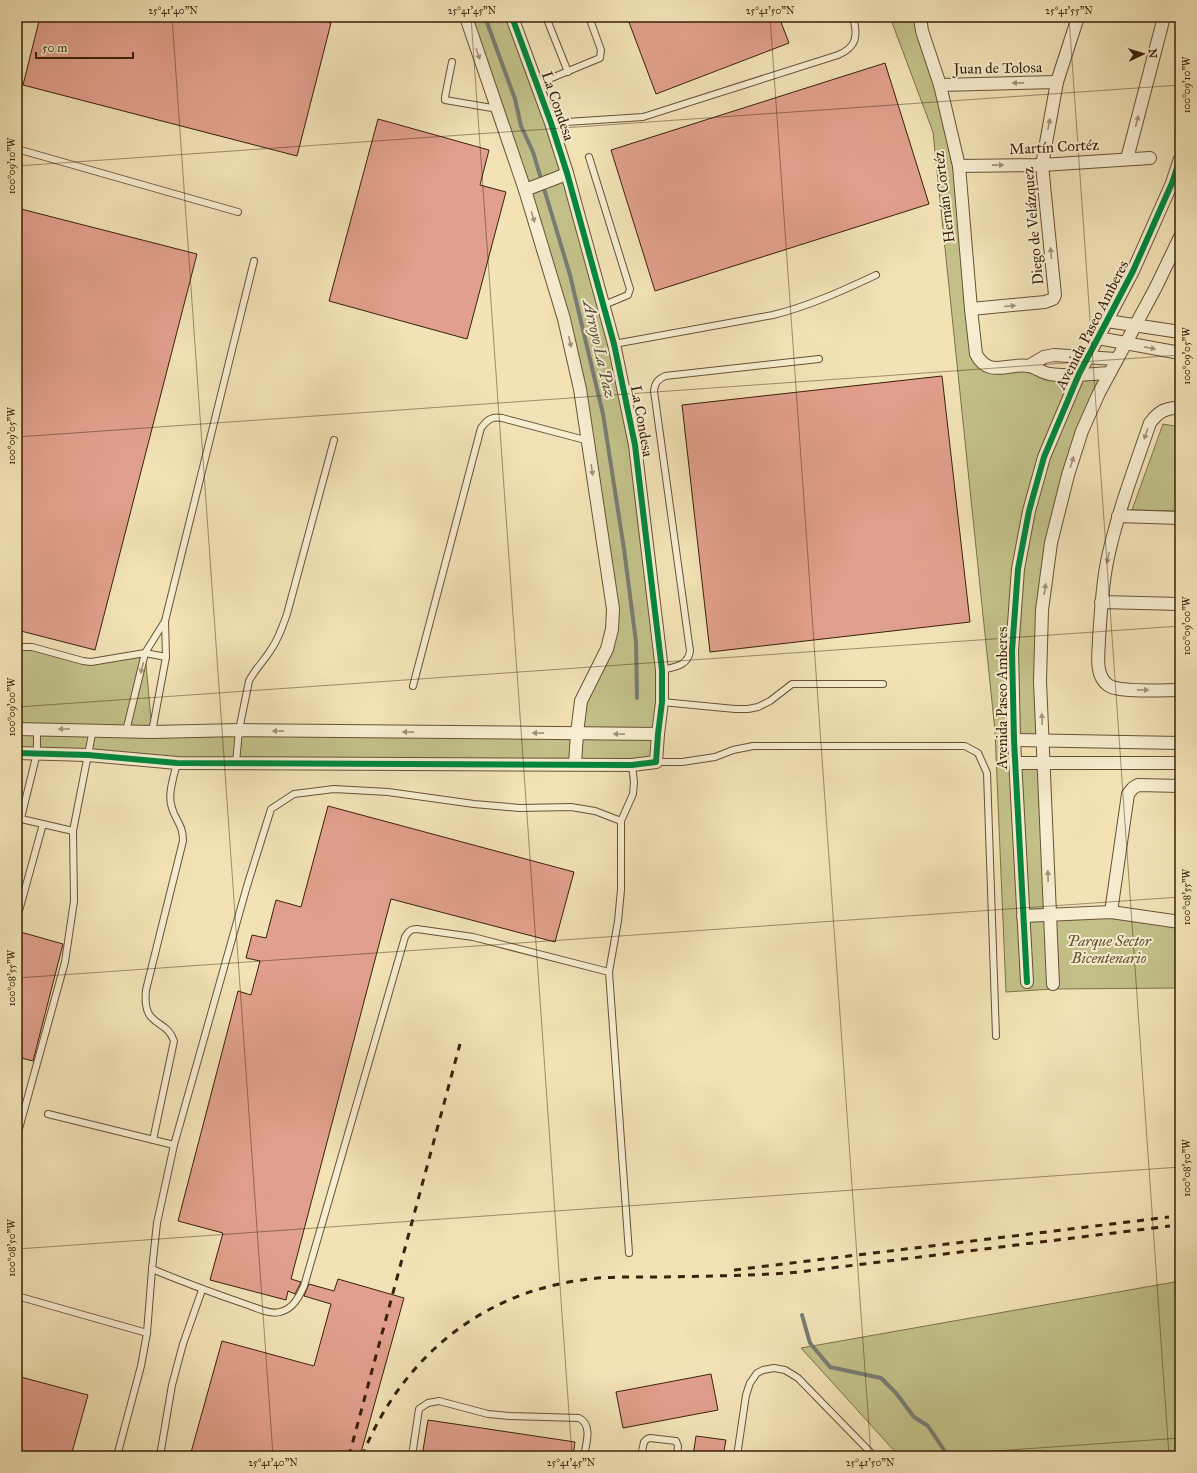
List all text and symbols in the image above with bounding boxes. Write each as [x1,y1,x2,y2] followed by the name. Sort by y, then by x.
[148,5,198,17] text: 25°41'40"N
[448,5,497,17] text: 25°41'45"N
[746,5,795,17] text: 25°41'50"N
[1045,5,1093,17] text: 25°41'55"N
[36,34,133,60] scale bar
[1123,34,1163,74] north arrow
[42,41,67,55] text: 50 m
[476,48,482,60] one-way arrow
[1146,48,1159,59] text: N
[1181,56,1193,113] text: 100°09'10"W
[952,58,1043,79] street label: Juan de Tolosa
[538,69,578,144] street label: La Condesa
[1011,80,1024,86] one-way arrow
[1134,115,1140,127] one-way arrow
[1047,118,1053,130] one-way arrow
[1009,136,1100,158] street label: Martín Cortéz
[6,137,18,194] text: 100°09'10"W
[929,150,959,244] street label: Hernán Cortéz
[992,162,1005,168] one-way arrow
[1019,166,1048,286] street label: Diego de Velázquez
[530,211,536,223] one-way arrow
[1048,247,1055,259] one-way arrow
[1051,257,1132,394] street label: Avenida Paseo Amberes
[579,296,620,400] water label: Arroyo La Paz
[1004,302,1016,309] one-way arrow
[1181,327,1193,385] text: 100°09'05"W
[567,335,573,348] one-way arrow
[1144,345,1156,351] one-way arrow
[627,384,657,459] street label: La Condesa
[6,407,18,465] text: 100°09'05"W
[1143,428,1149,440] one-way arrow
[1069,456,1075,468] one-way arrow
[589,463,595,476] one-way arrow
[1105,552,1111,564] one-way arrow
[1042,583,1048,595] one-way arrow
[1181,596,1193,655] text: 100°09'00"W
[993,627,1011,770] street label: Avenida Paseo Amberes
[138,661,144,674] one-way arrow
[6,677,18,736] text: 100°09'00"W
[1137,686,1149,693] one-way arrow
[1038,713,1045,725] one-way arrow
[57,726,70,732] one-way arrow
[271,728,284,734] one-way arrow
[401,729,414,735] one-way arrow
[531,730,544,736] one-way arrow
[612,731,625,737] one-way arrow
[1181,868,1193,925] text: 100°08'55"W
[1045,870,1052,882] one-way arrow
[1067,932,1152,967] park label: Parque Sector Bicentenario
[6,949,18,1006] text: 100°08'55"W
[1181,1139,1193,1197] text: 100°08'50"W
[6,1219,18,1277] text: 100°08'50"W
[248,1457,298,1469] text: 25°41'40"N
[547,1457,596,1469] text: 25°41'45"N
[846,1457,895,1469] text: 25°41'50"N

